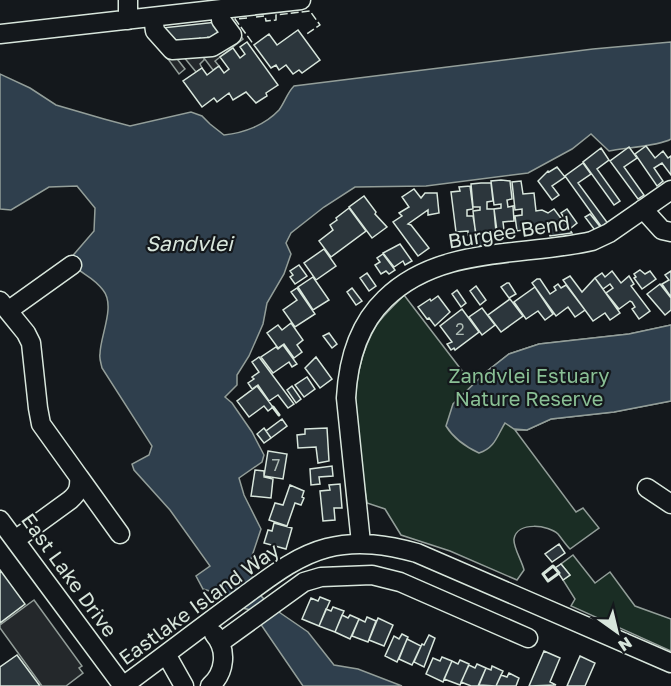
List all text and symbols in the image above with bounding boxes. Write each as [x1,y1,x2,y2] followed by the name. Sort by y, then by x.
[446,210,572,253] street label: Burgee Bend
[145,230,235,256] water label: Sandvlei
[455,319,465,339] house number: 2
[448,363,610,410] park label: Zandvlei Estuary Nature Reserve
[272,455,280,475] house number: 7
[17,508,123,641] street label: East Lake Drive
[114,537,283,669] street label: Eastlake Island Way
[587,602,647,662] north arrow
[615,633,636,656] text: N

